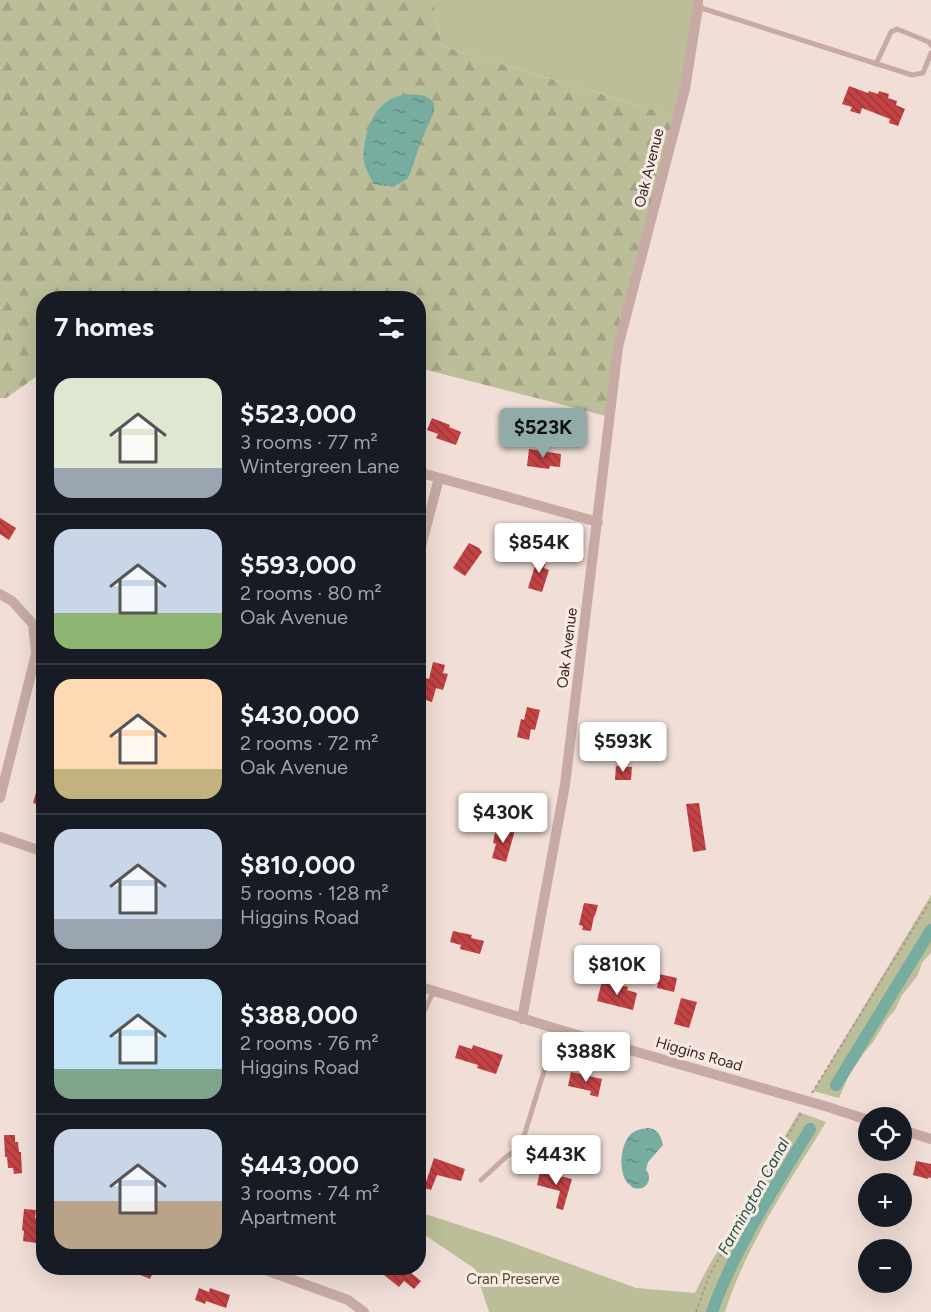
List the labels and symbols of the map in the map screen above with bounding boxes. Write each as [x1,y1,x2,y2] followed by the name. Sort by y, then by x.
[630,127,668,209] street label: Oak Avenue
[501,408,585,459] pin: $523K
[497,523,581,574] pin: $854K
[553,607,581,689] street label: Oak Avenue
[581,722,665,773] pin: $593K
[461,793,545,844] pin: $430K
[575,945,659,996] pin: $810K
[544,1032,628,1083] pin: $388K
[654,1033,744,1075] street label: Higgins Road
[714,1134,794,1258] water label: Farmington Canal
[514,1135,598,1186] pin: $443K
[466,1270,560,1288] park label: Cran Preserve

